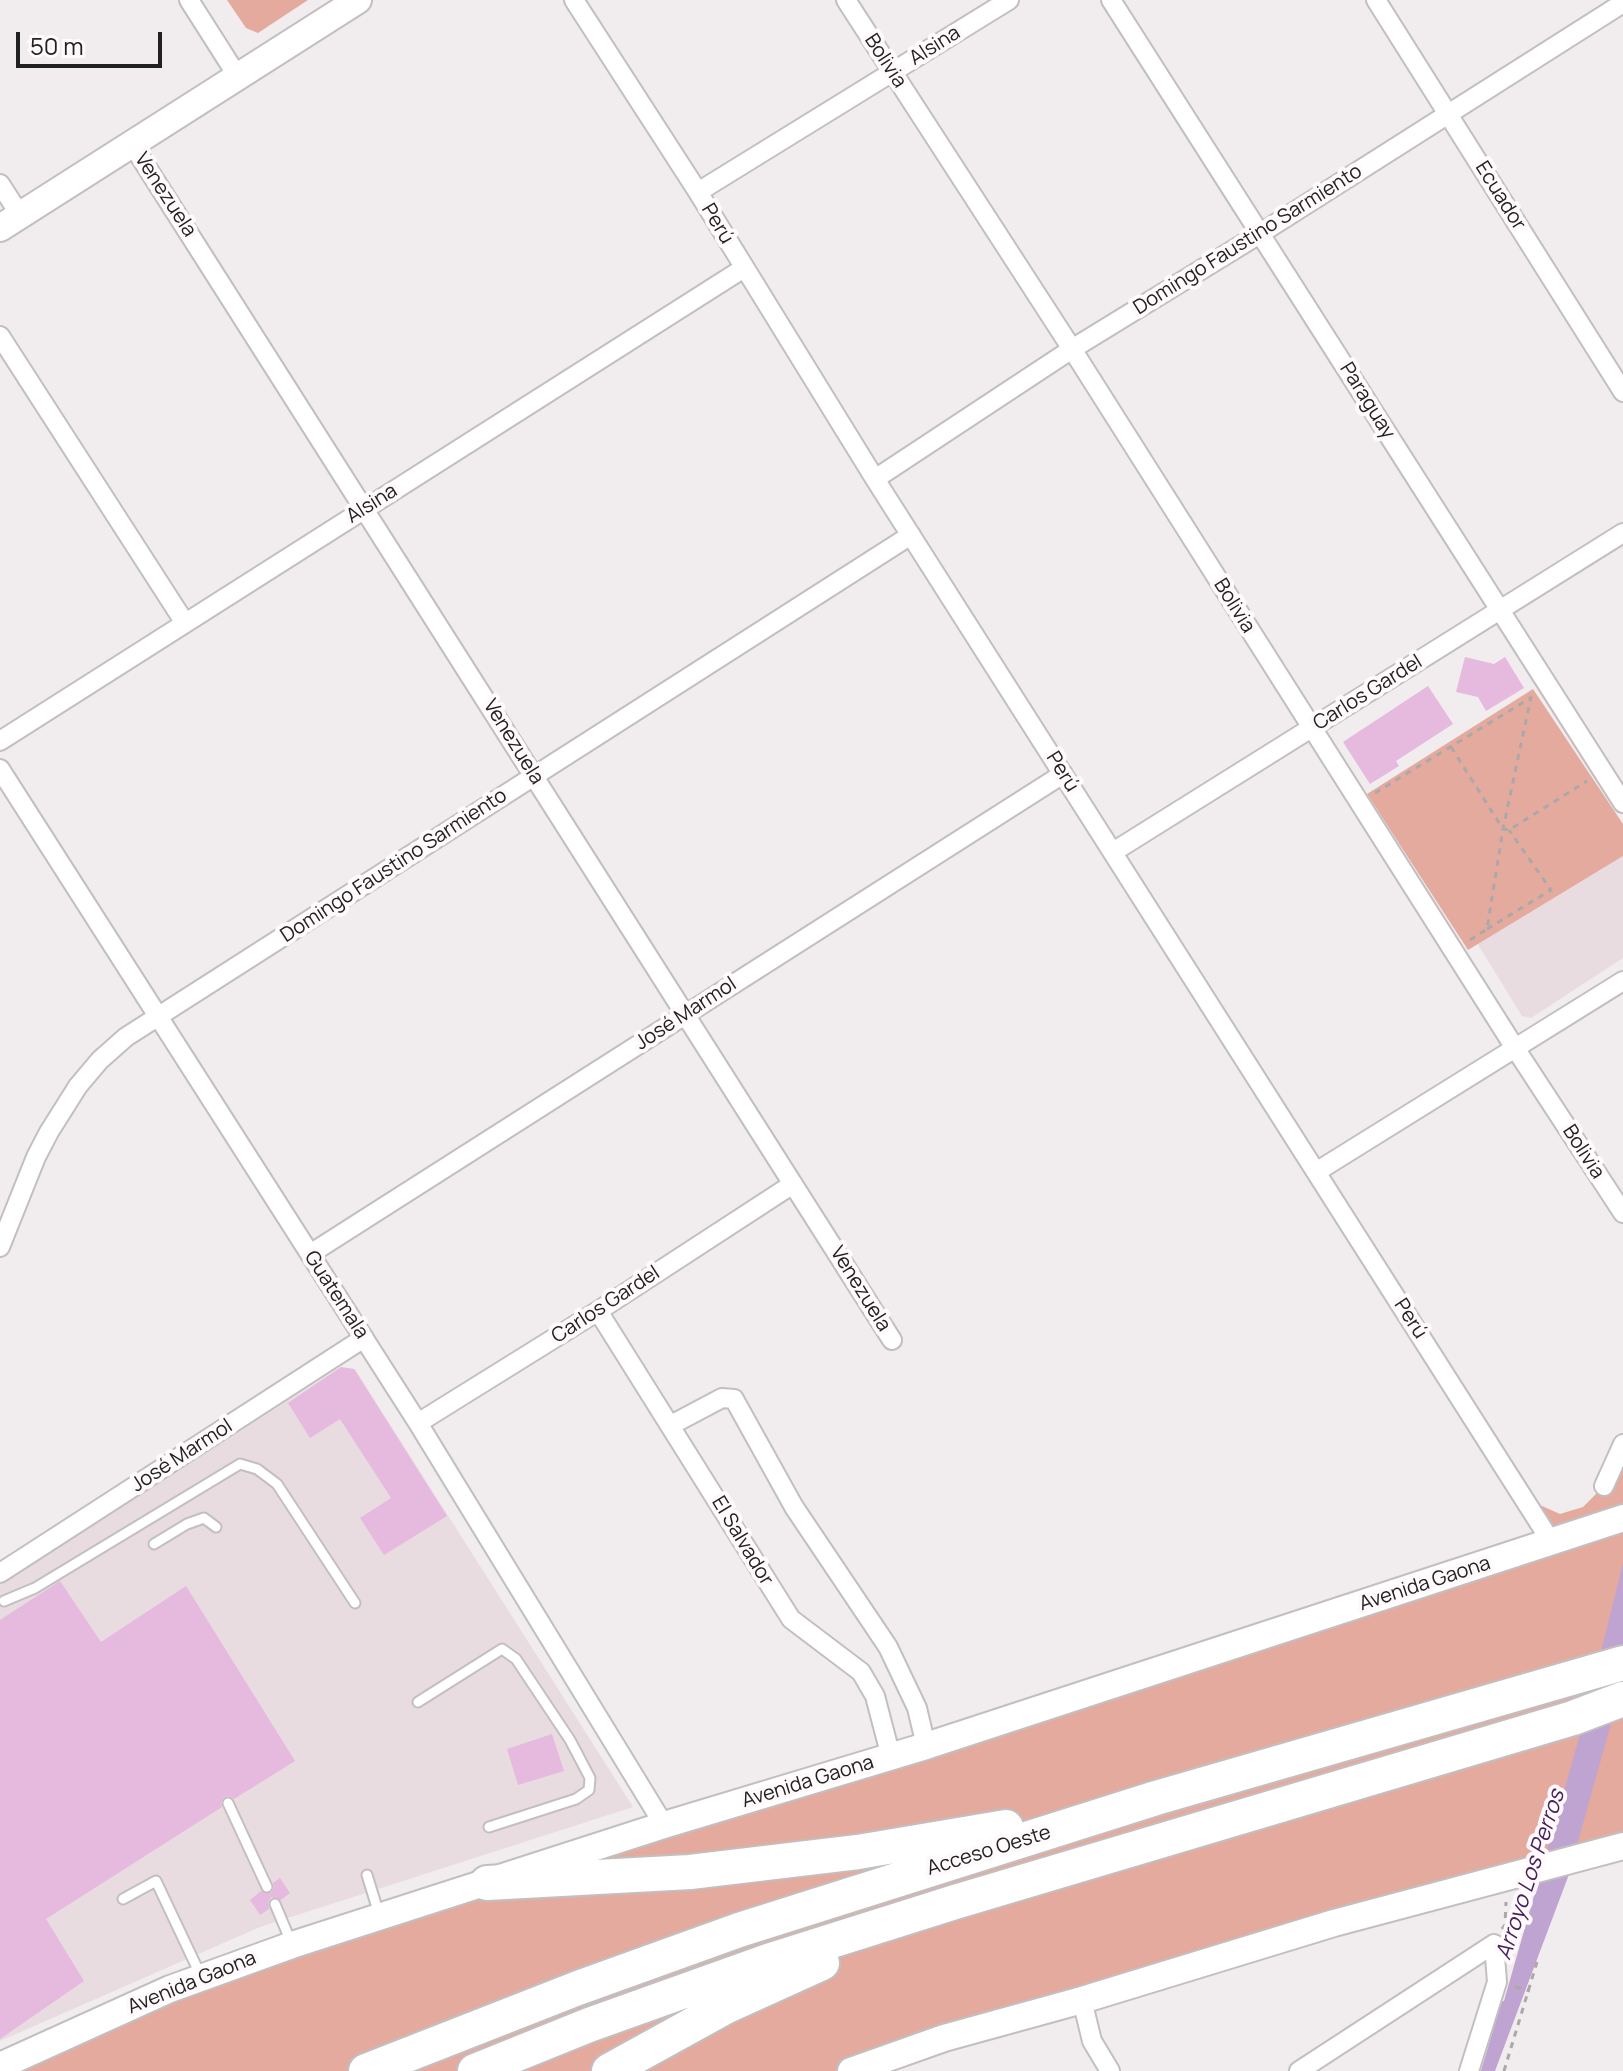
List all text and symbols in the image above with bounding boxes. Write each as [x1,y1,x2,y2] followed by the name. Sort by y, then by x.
[20,16,166,66] scale bar
[905,21,965,71] street label: Alsina
[30,29,84,62] text: 50 m
[859,30,911,92] street label: Bolivia
[129,148,201,242] street label: Venezuela
[1470,157,1530,235] street label: Ecuador
[1129,160,1367,320] street label: Domingo Faustino Sarmiento
[696,199,738,249] street label: Perú
[1334,358,1400,444] street label: Paraguay
[342,479,402,529] street label: Alsina
[1208,574,1260,638] street label: Bolivia
[1309,650,1427,736] street label: Carlos Gardel
[477,695,549,789] street label: Venezuela
[1040,747,1084,797] street label: Perú
[276,784,512,948] street label: Domingo Faustino Sarmiento
[631,972,741,1056] street label: José Marmol
[1557,1121,1609,1183] street label: Bolivia
[824,1242,896,1336] street label: Venezuela
[299,1247,373,1343] street label: Guatemala
[547,1261,665,1349] street label: Carlos Gardel
[1388,1295,1432,1343] street label: Perú
[127,1414,237,1498] street label: José Marmol
[706,1492,778,1590] street label: El Salvador
[1356,1551,1494,1617] street label: Avenida Gaona
[739,1751,877,1813] street label: Avenida Gaona
[1491,1787,1571,1963] water label: Arroyo Los Perros
[924,1821,1054,1881] street label: Acceso Oeste
[124,1946,260,2020] street label: Avenida Gaona

